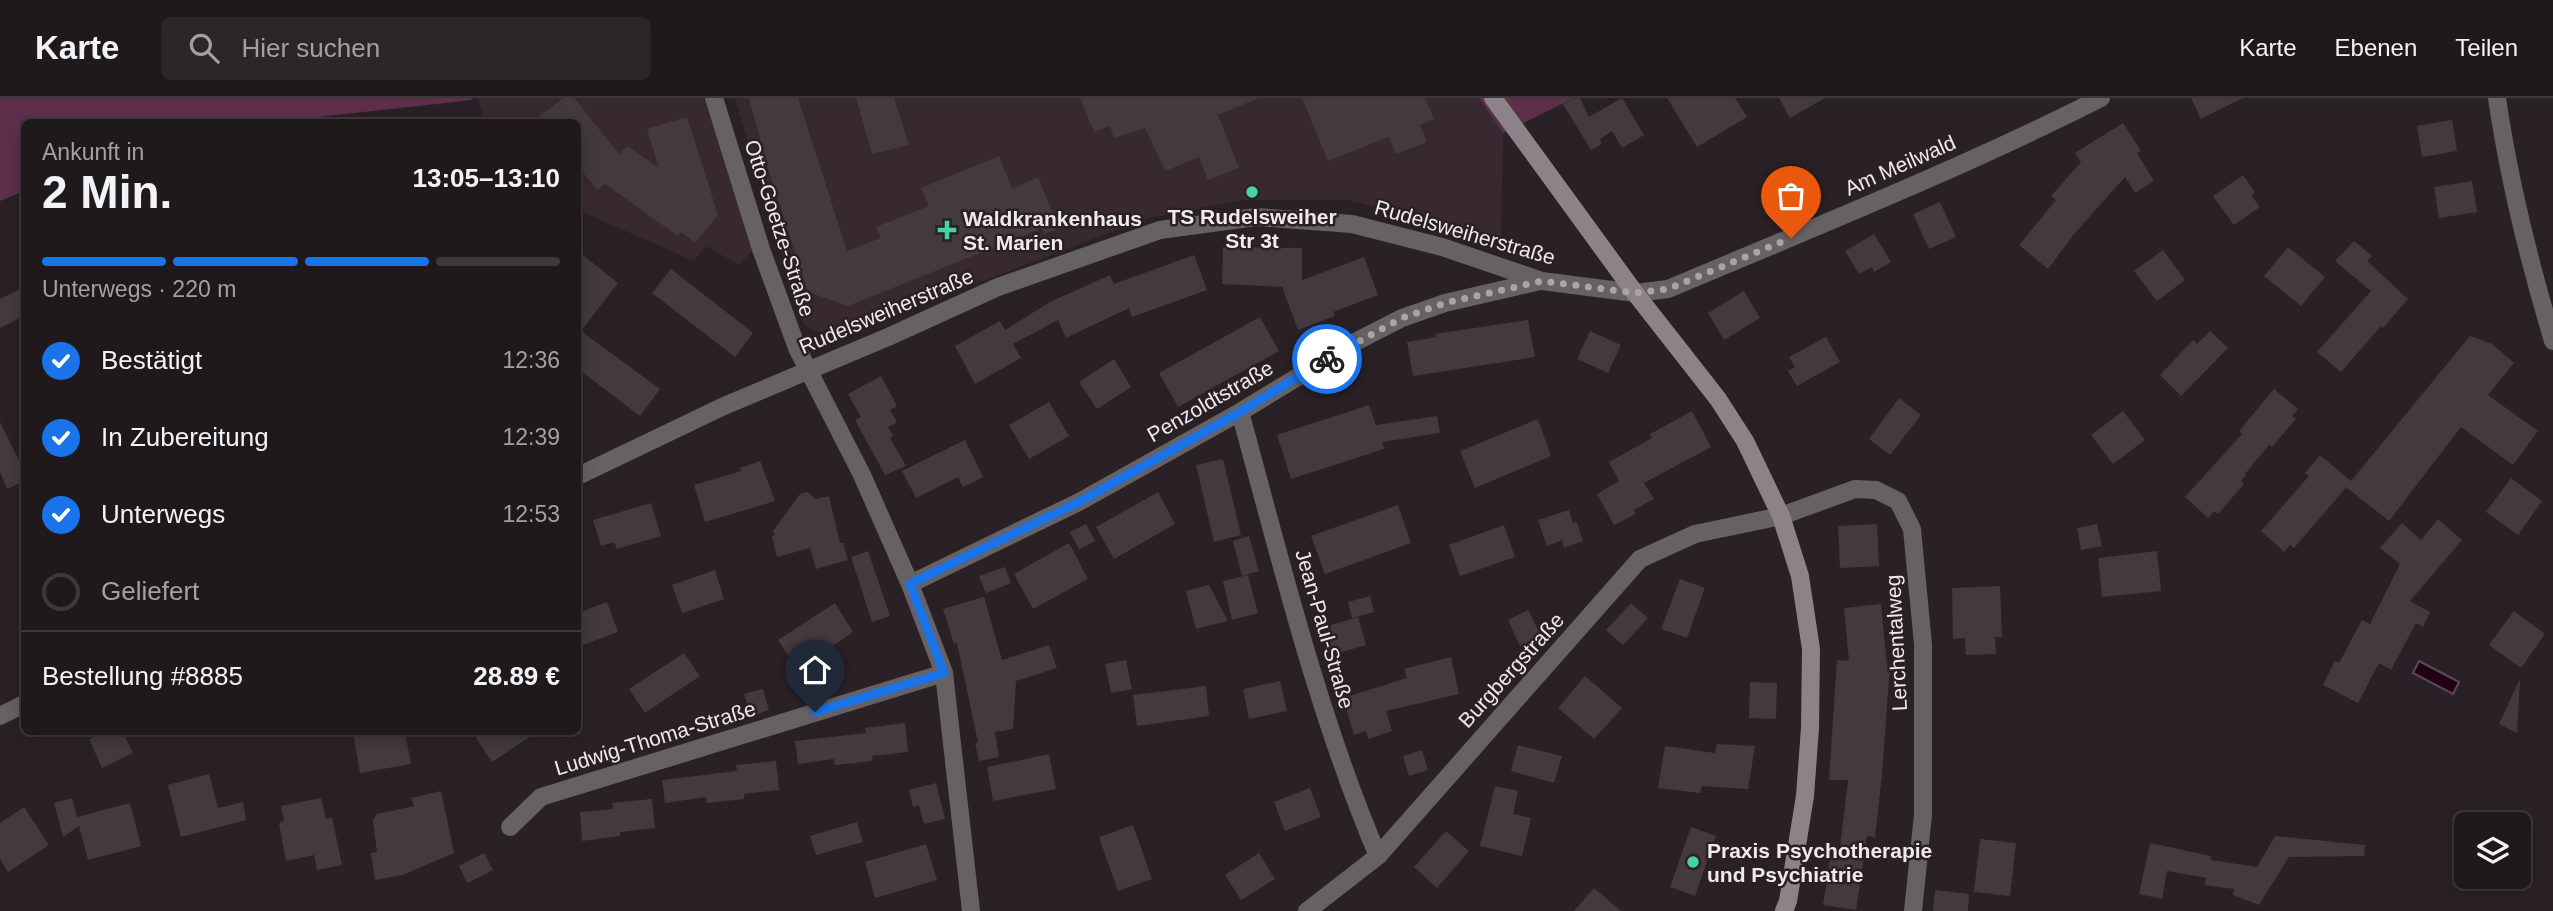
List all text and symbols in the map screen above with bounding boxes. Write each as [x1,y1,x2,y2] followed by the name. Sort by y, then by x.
[161,17,651,80] search box
[35,29,119,66] text: Karte
[185,29,223,67] icon: search
[241,33,380,63] text: Hier suchen
[2239,34,2297,61] text: Karte
[2335,34,2417,61] text: Ebenen
[2455,34,2518,61] text: Teilen
[1841,130,1959,200] street label: Am Meilwald
[741,137,819,319] street label: Otto-Goetze-Straße
[42,139,144,165] text: Ankunft in
[413,163,560,193] text: 13:05–13:10
[42,166,172,218] text: 2 Min.
[1761,166,1821,238] pin
[1772,177,1810,215] icon: bag
[1244,184,1260,200] marker: TS Rudelsweiher Str 3t
[1372,195,1558,269] street label: Rudelsweiherstraße
[1167,205,1337,252] place label: TS Rudelsweiher Str 3t
[963,207,1142,254] place label: Waldkrankenhaus St. Marien
[937,220,957,240] marker: Waldkrankenhaus St. Marien
[796,264,976,358] street label: Rudelsweiherstraße
[42,276,236,302] text: Unterwegs · 220 m
[1292,324,1362,394] courier
[1308,340,1346,378] icon: bike
[42,342,80,380] icon: check
[101,345,202,375] text: Bestätigt
[502,347,560,373] text: 12:36
[1143,356,1277,446] street label: Penzoldtstraße
[42,419,80,457] icon: check
[101,422,269,452] text: In Zubereitung
[502,424,560,450] text: 12:39
[42,496,80,534] icon: check
[101,499,225,529] text: Unterwegs
[502,501,560,527] text: 12:53
[1291,547,1359,711] street label: Jean-Paul-Straße
[1881,574,1911,712] street label: Lerchentalweg
[101,576,199,606] text: Geliefert
[1454,608,1568,732] street label: Burgbergstraße
[785,640,845,712] pin
[796,651,834,689] icon: home
[42,661,243,691] text: Bestellung #8885
[473,661,560,691] text: 28.89 €
[552,696,758,780] street label: Ludwig-Thoma-Straße
[2454,812,2531,889] map controls
[2454,812,2531,889] button: layers
[1707,839,1932,886] place label: Praxis Psychotherapie und Psychiatrie
[1685,854,1701,870] marker: Praxis Psychotherapie und Psychiatrie

